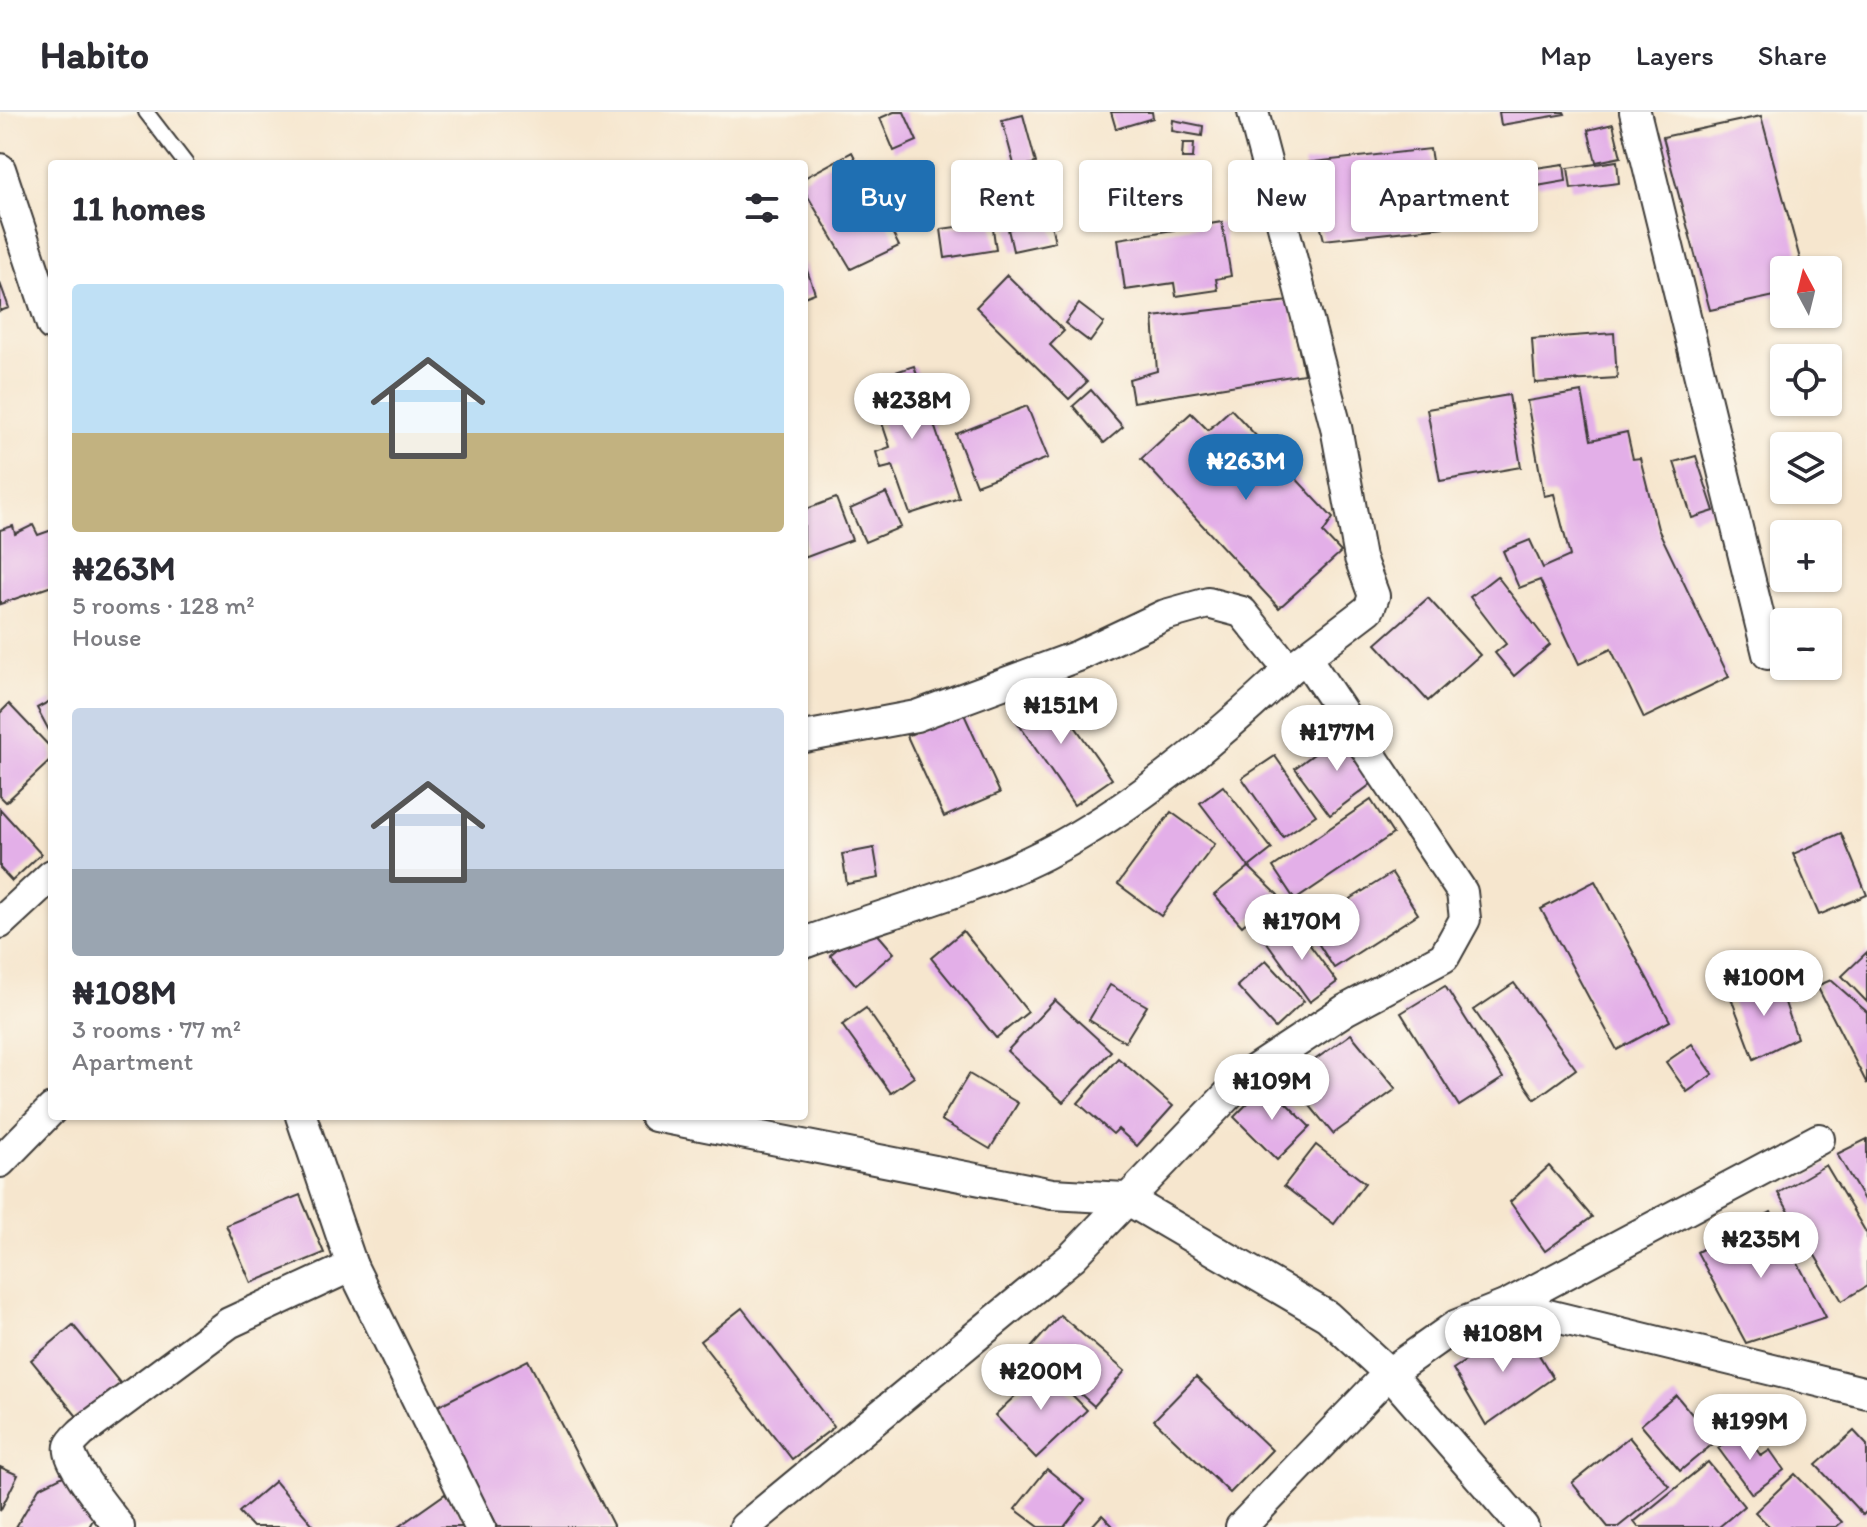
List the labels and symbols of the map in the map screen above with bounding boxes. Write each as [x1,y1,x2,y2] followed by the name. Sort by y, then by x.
[1770,256,1842,328] north arrow
[856,373,968,441] pin: ₦238M
[1190,434,1302,502] pin: ₦263M
[1005,678,1117,746] pin: ₦151M
[1281,705,1393,773] pin: ₦177M
[1246,894,1358,962] pin: ₦170M
[1708,950,1820,1018] pin: ₦100M
[1216,1054,1328,1122] pin: ₦109M
[1705,1212,1817,1280] pin: ₦235M
[1447,1306,1559,1374] pin: ₦108M
[985,1344,1097,1412] pin: ₦200M
[1694,1394,1806,1462] pin: ₦199M

